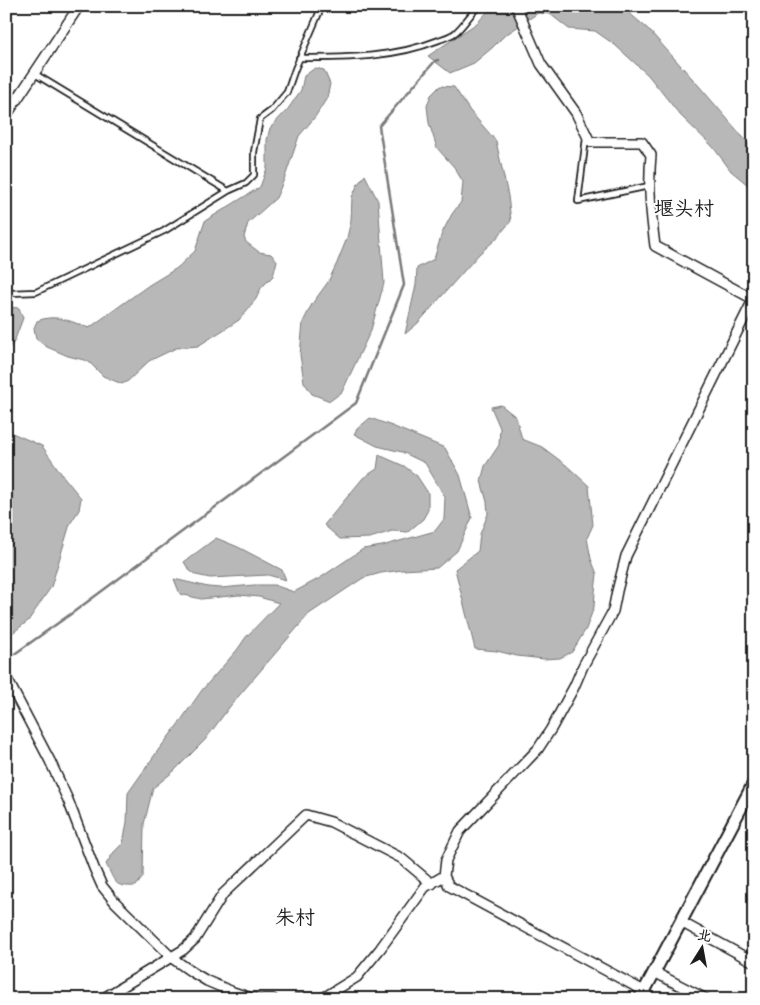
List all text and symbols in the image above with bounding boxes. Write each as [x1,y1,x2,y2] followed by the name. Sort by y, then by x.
[654,197,714,221] district label: 堰头村
[275,906,315,930] district label: 朱村
[678,922,728,972] north arrow
[696,926,713,945] text: 北

